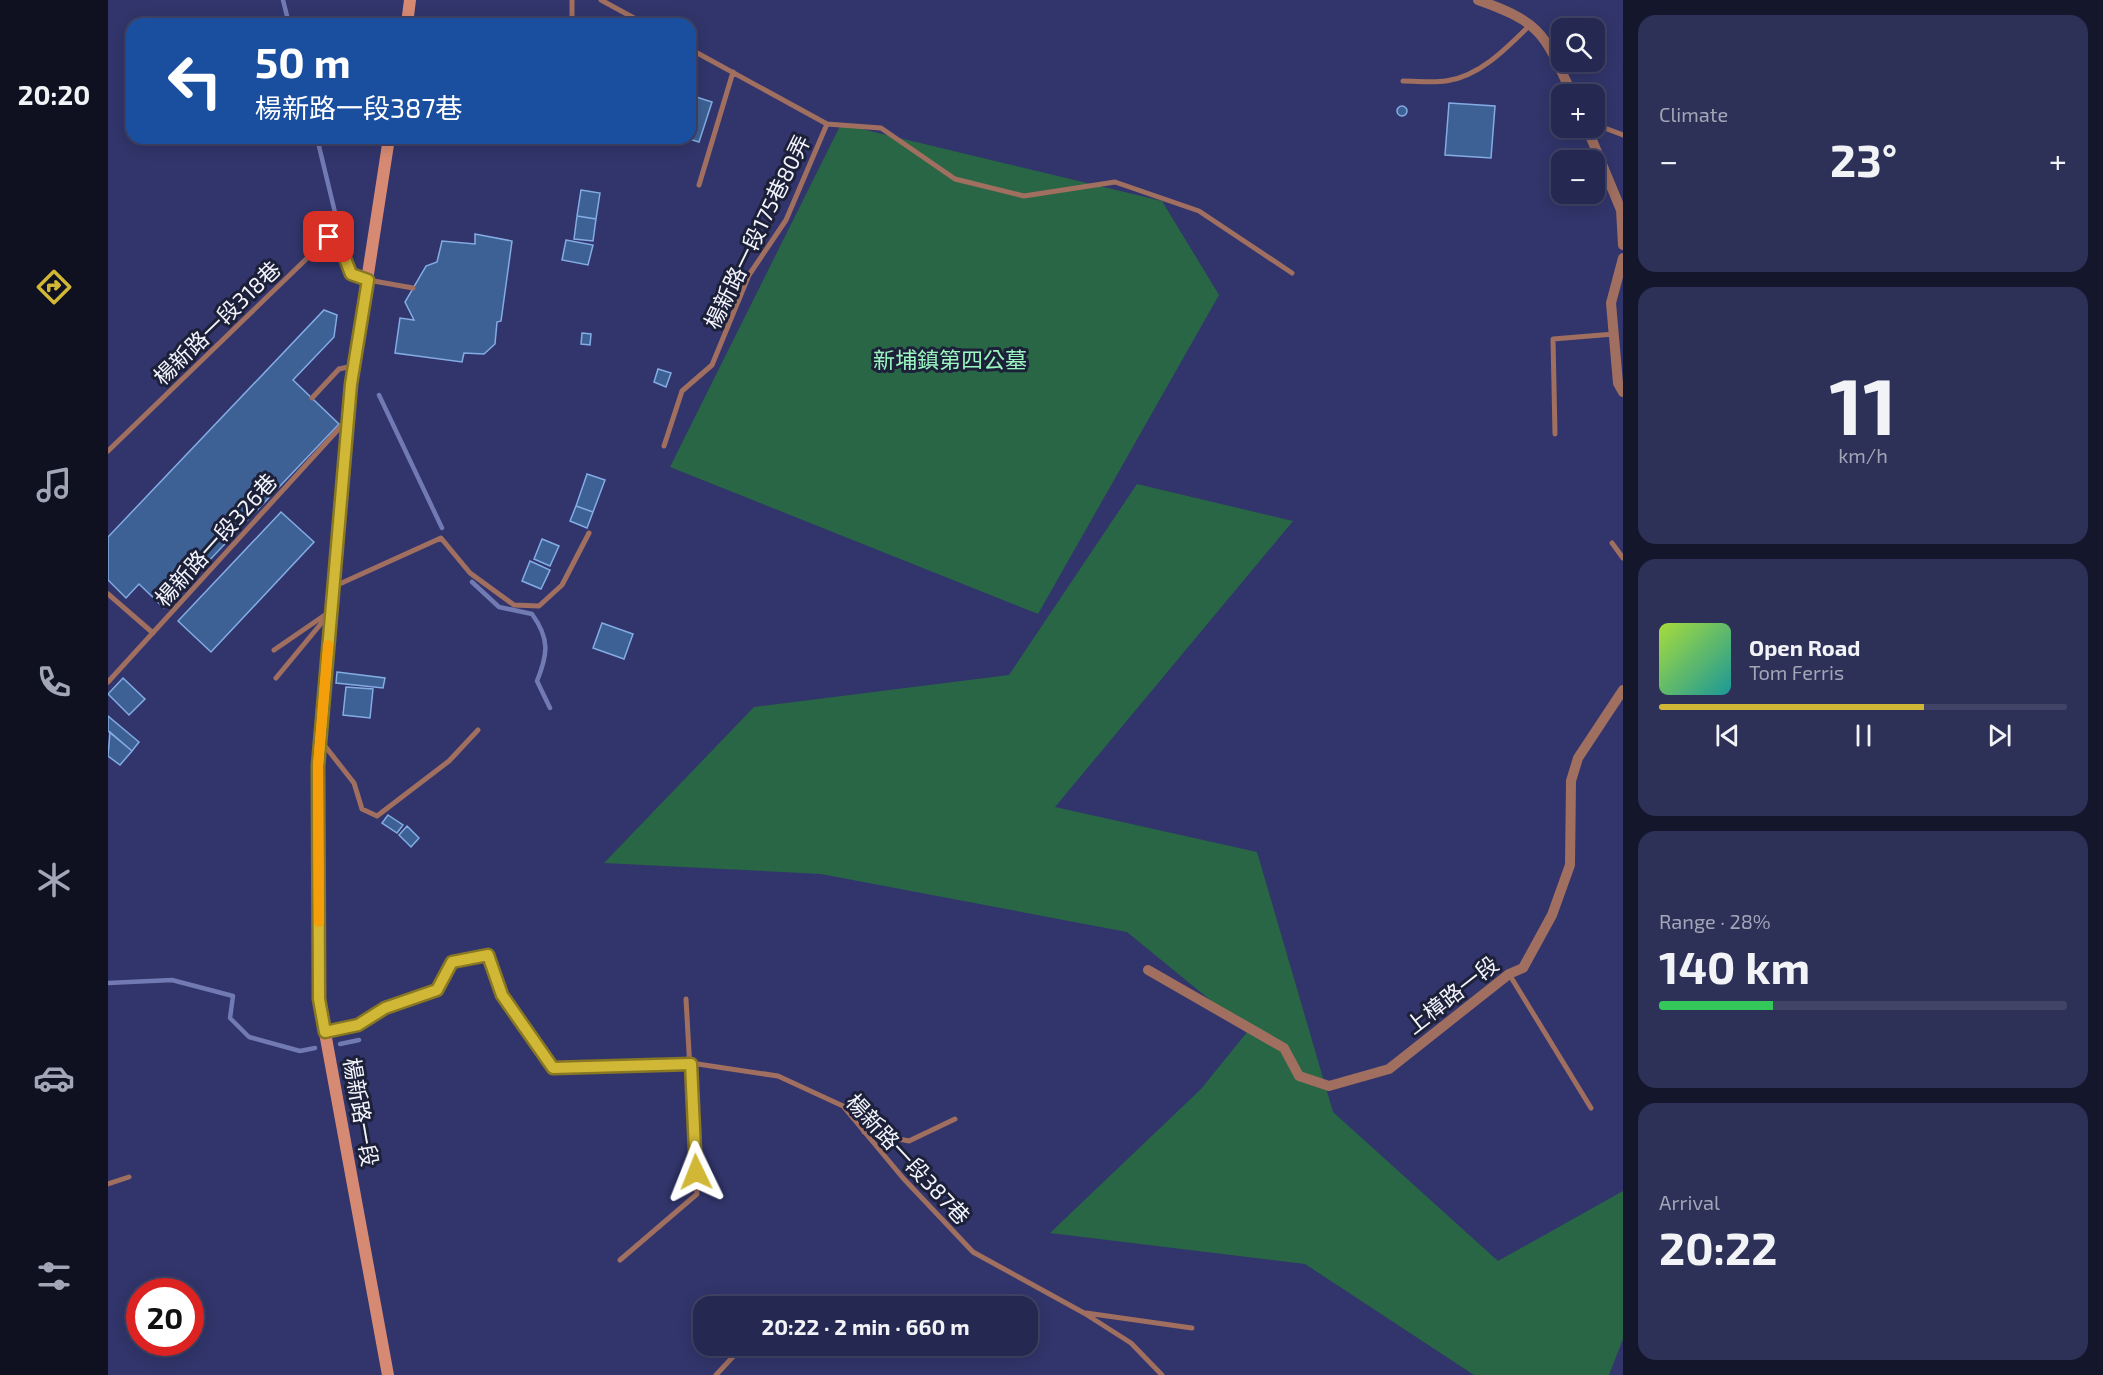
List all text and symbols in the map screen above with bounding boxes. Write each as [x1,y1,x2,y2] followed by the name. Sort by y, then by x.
[1551,18,1605,204] map controls
[1551,18,1605,72] button: search
[255,36,351,86] text: 50 m
[156,42,234,120] icon: left
[18,78,90,110] text: 20:20
[1551,84,1605,138] button: +
[255,91,462,123] text: 楊新路一段387巷
[1659,102,1728,126] text: Climate
[698,130,814,333] street label: 楊新路一段175巷80弄
[1830,132,1897,186] text: 23°
[1659,140,1678,180] text: −
[2049,140,2067,180] text: +
[1551,150,1605,204] button: −
[303,211,354,262] pin
[312,220,345,253] icon: arrive
[147,255,285,389] street label: 楊新路一段318巷
[33,266,75,308] icon: directions
[873,346,1027,372] park label: 新埔鎮第四公墓
[1829,357,1897,451] text: 11
[1838,443,1888,467] text: km/h
[33,464,75,506] icon: music
[149,468,282,611] street label: 楊新路一段326巷
[1749,634,1861,660] text: Open Road
[1749,660,1844,684] text: Tom Ferris
[33,661,75,703] icon: phone
[1711,719,1744,752] icon: previous
[1847,719,1880,752] icon: pause
[1983,719,2016,752] icon: next
[33,859,75,901] icon: climate
[1659,909,1771,933] text: Range · 28%
[1659,939,1810,993] text: 140 km
[1400,950,1503,1038] street label: 上樟路一段
[340,1055,384,1168] street label: 楊新路一段
[33,1057,75,1099] icon: car
[842,1088,976,1229] street label: 楊新路一段387巷
[664,1140,728,1204] position arrow
[1659,1190,1720,1214] text: Arrival
[1659,1220,1777,1274] text: 20:22
[33,1255,75,1297] icon: filters
[126,1278,204,1356] speed limit sign: 20
[761,1313,970,1339] text: 20:22 · 2 min · 660 m

